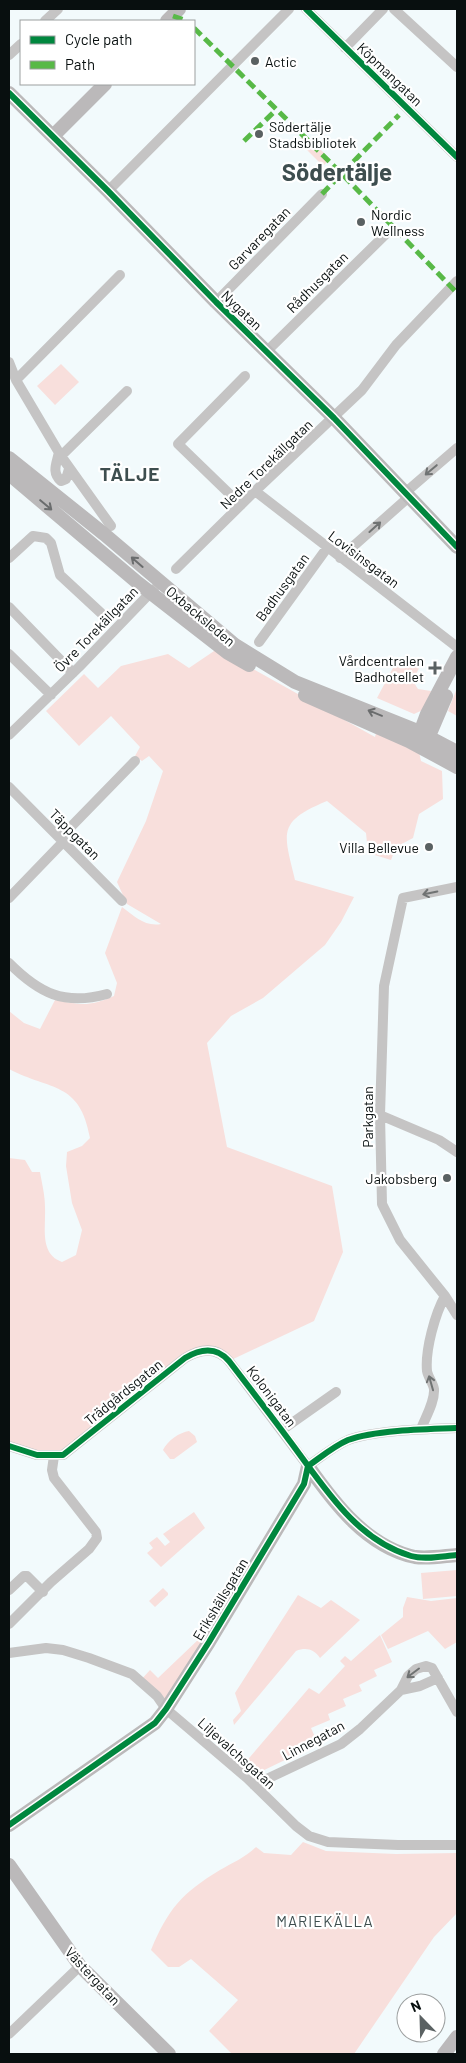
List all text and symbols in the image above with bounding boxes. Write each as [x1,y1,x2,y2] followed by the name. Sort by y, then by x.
[20,20,195,85] legend
[65,30,132,48] text: Cycle path
[354,39,426,109] street label: Köpmangatan
[265,53,297,70] place label: Actic
[65,55,95,73] text: Path
[249,55,261,67] marker: Actic
[269,118,356,151] place label: Södertälje Stadsbibliotek
[253,128,265,140] marker: Södertälje Stadsbibliotek
[282,157,392,186] district label: Södertälje
[225,203,293,273] street label: Garvaregatan
[371,206,425,239] place label: Nordic Wellness
[355,216,367,228] marker: Nordic Wellness
[283,248,351,316] street label: Rådhusgatan
[218,287,266,333] street label: Nygatan
[216,416,316,512] street label: Nedre Torekällgatan
[100,462,160,485] district label: TÄLJE
[425,464,438,476] one-way arrow
[39,500,52,511] one-way arrow
[368,521,381,533] one-way arrow
[325,527,403,591] street label: Lovisinsgatan
[252,550,312,624] street label: Badhusgatan
[131,557,144,568] one-way arrow
[163,582,239,650] street label: Oxbacksleden
[51,583,141,675] street label: Övre Torekällgatan
[339,652,424,685] place label: Vårdcentralen Badhotellet
[428,661,442,675] marker: Vårdcentralen Badhotellet
[368,708,383,718] one-way arrow
[46,805,104,863] street label: Täppgatan
[339,839,419,856] place label: Villa Bellevue
[423,841,435,853] marker: Villa Bellevue
[422,888,438,898] one-way arrow
[359,1086,376,1148] street label: Parkgatan
[366,1170,437,1187] place label: Jakobsberg
[441,1172,453,1184] marker: Jakobsberg
[81,1355,165,1429] street label: Trädgårdsgatan
[243,1362,301,1430] street label: Kolonigatan
[425,1375,435,1391] one-way arrow
[189,1555,251,1643] street label: Erikshällsgatan
[406,1668,420,1678] one-way arrow
[195,1714,279,1792] street label: Liljevalchsgatan
[279,1716,347,1764] street label: Linnegatan
[276,1912,374,1930] district label: MARIEKÄLLA
[62,1943,124,2009] street label: Västergatan
[396,1993,446,2043] north arrow
[408,1996,423,2015] text: N

